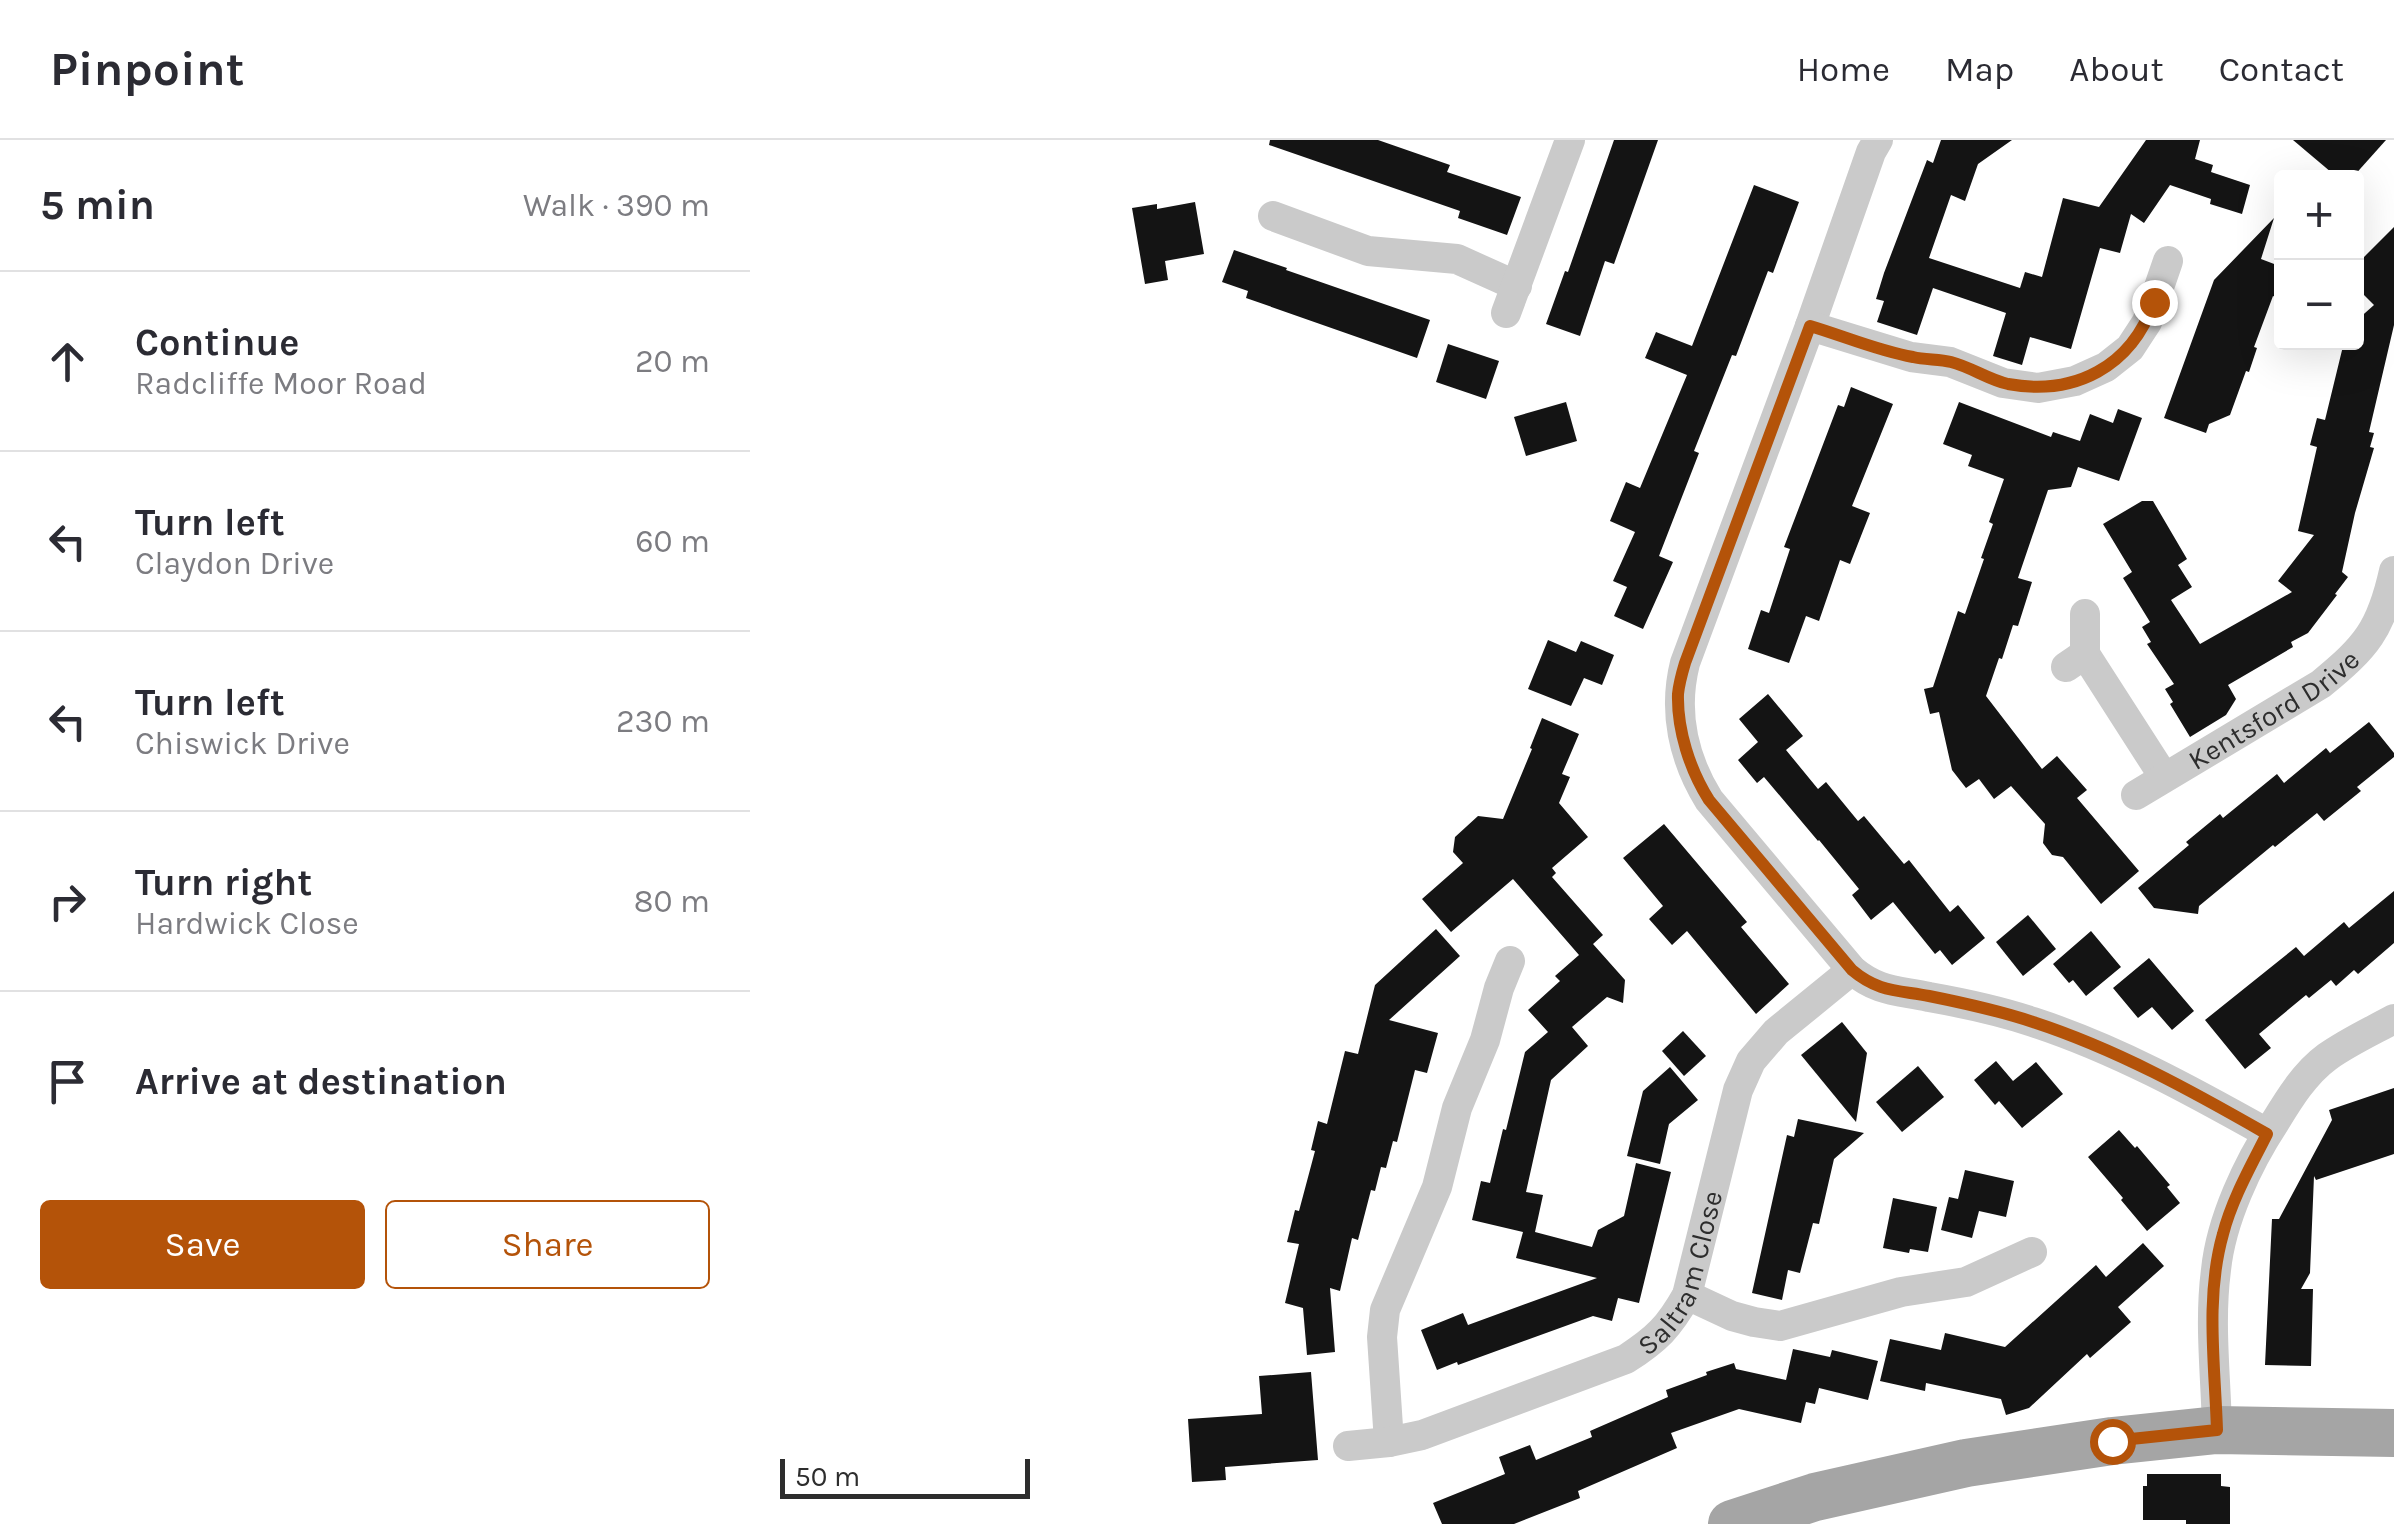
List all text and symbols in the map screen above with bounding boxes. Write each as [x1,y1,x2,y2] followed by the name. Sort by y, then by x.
[50,41,245,97] text: Pinpoint
[1797,49,1890,90] text: Home
[1945,49,2014,90] text: Map
[2069,49,2164,90] text: About
[2219,49,2344,90] text: Contact
[2274,170,2364,350] map controls
[2274,170,2364,260] button: +
[40,180,155,230] text: 5 min
[523,187,710,224] text: Walk · 390 m
[2274,260,2364,350] button: −
[2132,280,2178,326] route end
[135,320,299,365] text: Continue
[40,334,95,389] icon: ahead
[635,343,710,380] text: 20 m
[135,365,427,402] text: Radcliffe Moor Road
[135,500,285,545] text: Turn left
[40,514,95,569] icon: left
[635,523,710,560] text: 60 m
[135,545,334,582] text: Claydon Drive
[2182,643,2366,777] street label: Kentsford Drive
[135,680,285,725] text: Turn left
[40,694,95,749] icon: left
[616,703,710,740] text: 230 m
[135,725,350,762] text: Chiswick Drive
[135,860,312,905] text: Turn right
[40,874,95,929] icon: right
[634,883,710,920] text: 80 m
[135,905,359,942] text: Hardwick Close
[40,1054,95,1109] icon: arrive
[135,1059,507,1104] text: Arrive at destination
[1631,1187,1729,1362] street label: Saltram Close
[40,1200,365,1289] button: Save
[385,1200,710,1289] button: Share
[2090,1419,2136,1465] route start
[780,1454,1030,1498] scale bar
[795,1460,860,1493] text: 50 m

